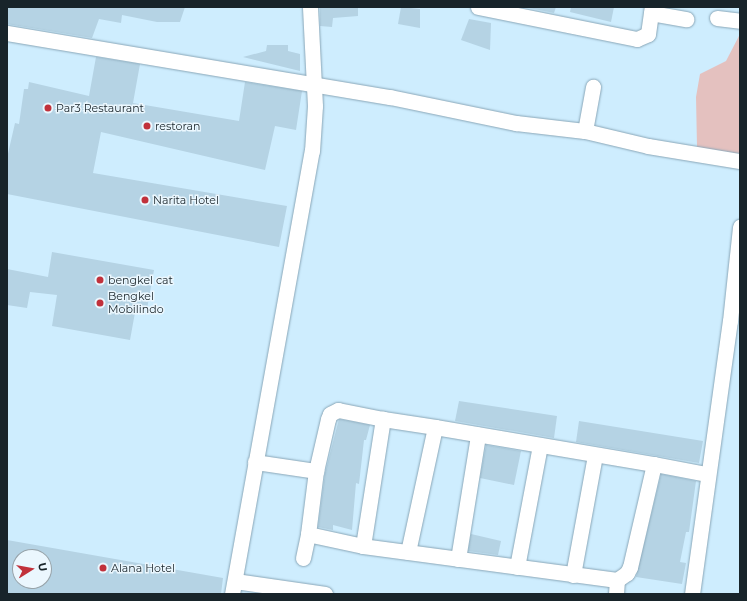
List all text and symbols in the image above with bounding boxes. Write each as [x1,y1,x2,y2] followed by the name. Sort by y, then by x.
[56,101,144,115] place label: Par3 Restaurant
[43,103,53,113] marker: Par3 Restaurant
[155,119,200,133] place label: restoran
[142,121,152,131] marker: restoran
[153,193,219,207] place label: Narita Hotel
[140,195,150,205] marker: Narita Hotel
[108,273,173,287] place label: bengkel cat
[95,275,105,285] marker: bengkel cat
[108,290,164,316] place label: Bengkel Mobilindo
[95,298,105,308] marker: Bengkel Mobilindo
[12,549,52,589] north arrow
[35,561,50,572] text: U
[111,561,175,575] place label: Alana Hotel
[98,563,108,573] marker: Alana Hotel

